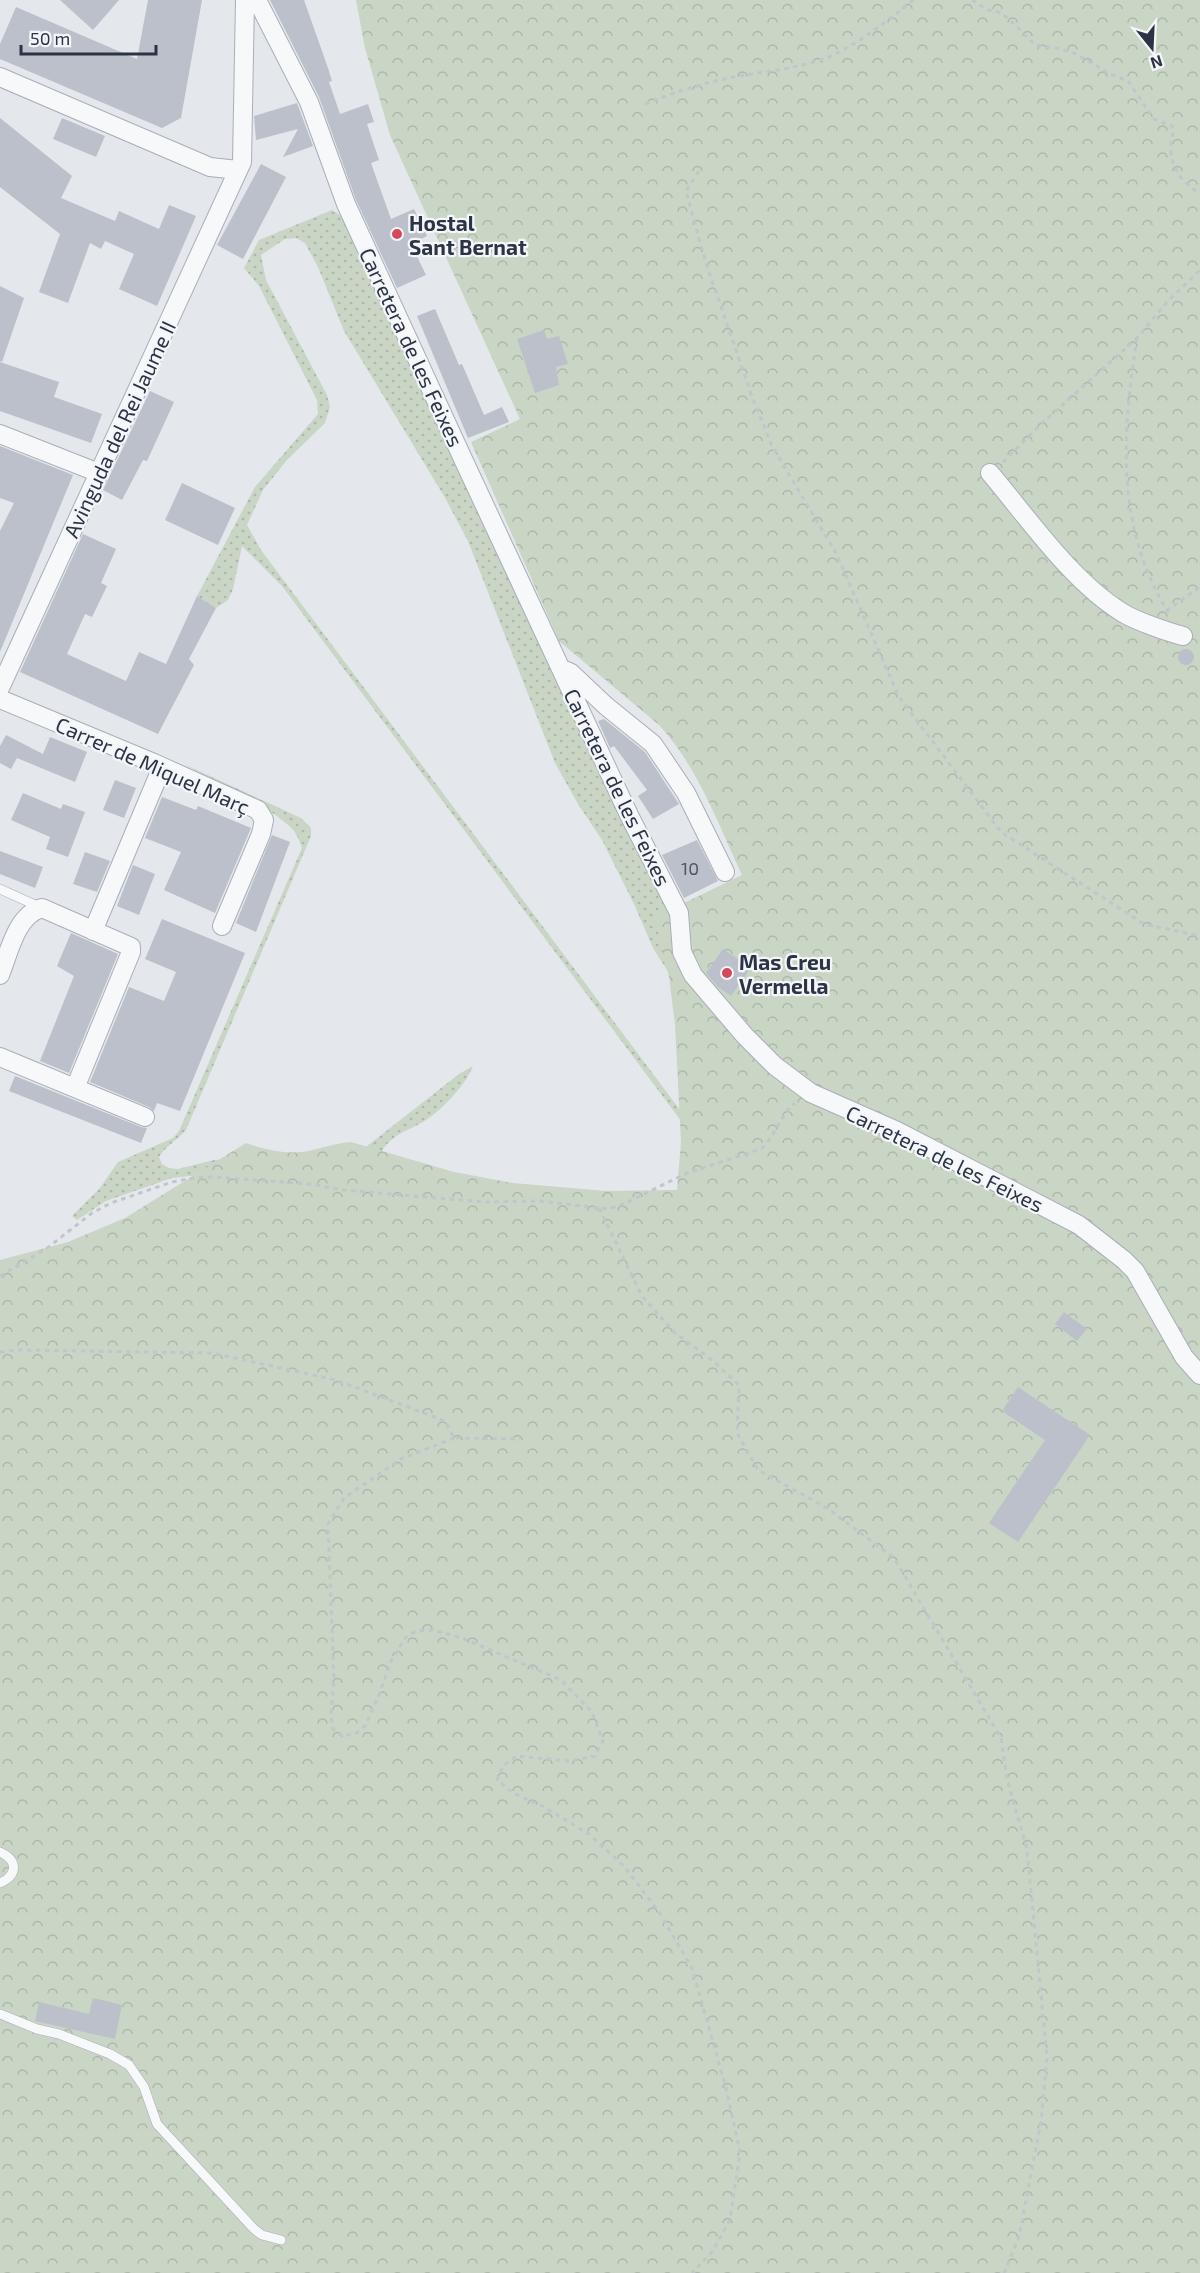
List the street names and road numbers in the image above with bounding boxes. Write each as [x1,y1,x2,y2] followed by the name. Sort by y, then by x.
[355,244,469,450] street label: Carretera de les Feixes
[58,317,180,541] street label: Avinguda del Rei Jaume II
[559,684,677,890] street label: Carretera de les Feixes
[51,711,254,821] street label: Carrer de Miquel Març
[842,1099,1048,1217] street label: Carretera de les Feixes

